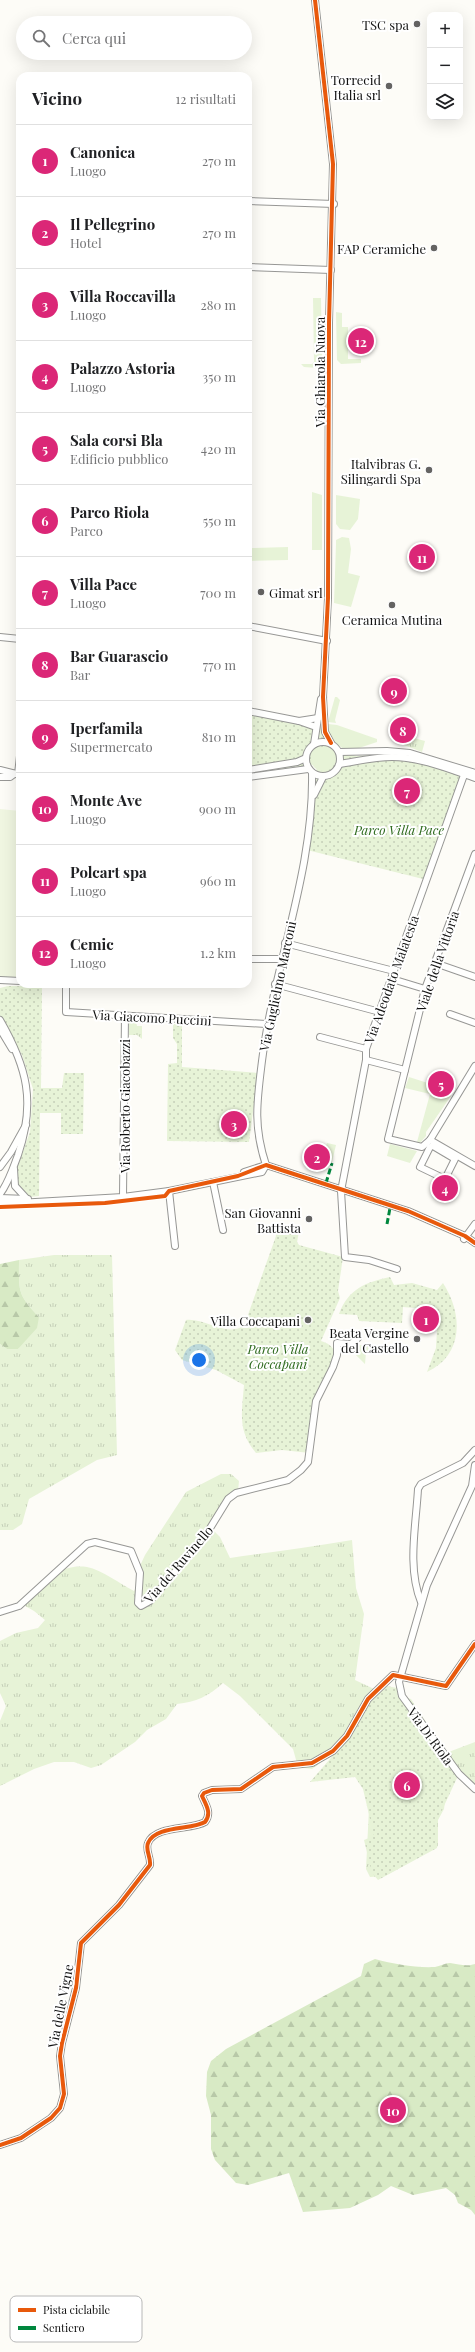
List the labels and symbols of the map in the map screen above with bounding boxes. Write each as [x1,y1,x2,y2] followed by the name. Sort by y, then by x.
[362,16,410,33] place label: TSC spa
[412,19,422,29] marker: TSC spa
[331,71,381,103] place label: Torrecid Italia srl
[384,81,394,91] marker: Torrecid Italia srl
[337,240,426,257] place label: FAP Ceramiche
[429,243,439,253] marker: FAP Ceramiche
[311,316,328,428] street label: Via Ghiarola Nuova
[348,326,374,356] pin: 12
[341,455,422,487] place label: Italvibras G. Silingardi Spa
[424,465,434,475] marker: Italvibras G. Silingardi Spa
[409,542,435,572] pin: 11
[269,584,323,601] place label: Gimat srl
[256,587,266,597] marker: Gimat srl
[387,600,397,610] marker: Ceramica Mutina
[342,611,443,628] place label: Ceramica Mutina
[381,676,407,706] pin: 9
[390,715,416,745] pin: 8
[394,776,420,806] pin: 7
[353,821,444,838] park label: Parco Villa Pace
[411,908,462,1015] street label: Viale della Vittoria
[360,912,422,1046] street label: Via Adeodato Malatesta
[255,919,299,1054] street label: Via Guglielmo Marconi
[91,1005,212,1029] street label: Via Giacomo Puccini
[116,1039,133,1174] street label: Via Roberto Giacobazzi
[428,1069,454,1099] pin: 5
[221,1109,247,1139] pin: 3
[304,1142,330,1172] pin: 2
[432,1173,458,1203] pin: 4
[224,1204,302,1236] place label: San Giovanni Battista
[304,1214,314,1224] marker: San Giovanni Battista
[413,1304,439,1334] pin: 1
[210,1312,300,1329] place label: Villa Coccapani
[303,1315,313,1325] marker: Villa Coccapani
[329,1324,409,1356] place label: Beata Vergine del Castello
[412,1334,422,1344] marker: Beata Vergine del Castello
[246,1340,309,1372] park label: Parco Villa Coccapani
[189,1350,209,1370] your location
[139,1522,216,1607] street label: Via del Ruvinello
[404,1703,458,1769] street label: Via Di Riola
[394,1770,420,1800] pin: 6
[43,1962,77,2050] street label: Via delle Vigne
[380,2095,406,2125] pin: 10
[10,2296,142,2342] legend
[43,2302,111,2317] text: Pista ciclabile
[43,2320,84,2335] text: Sentiero

